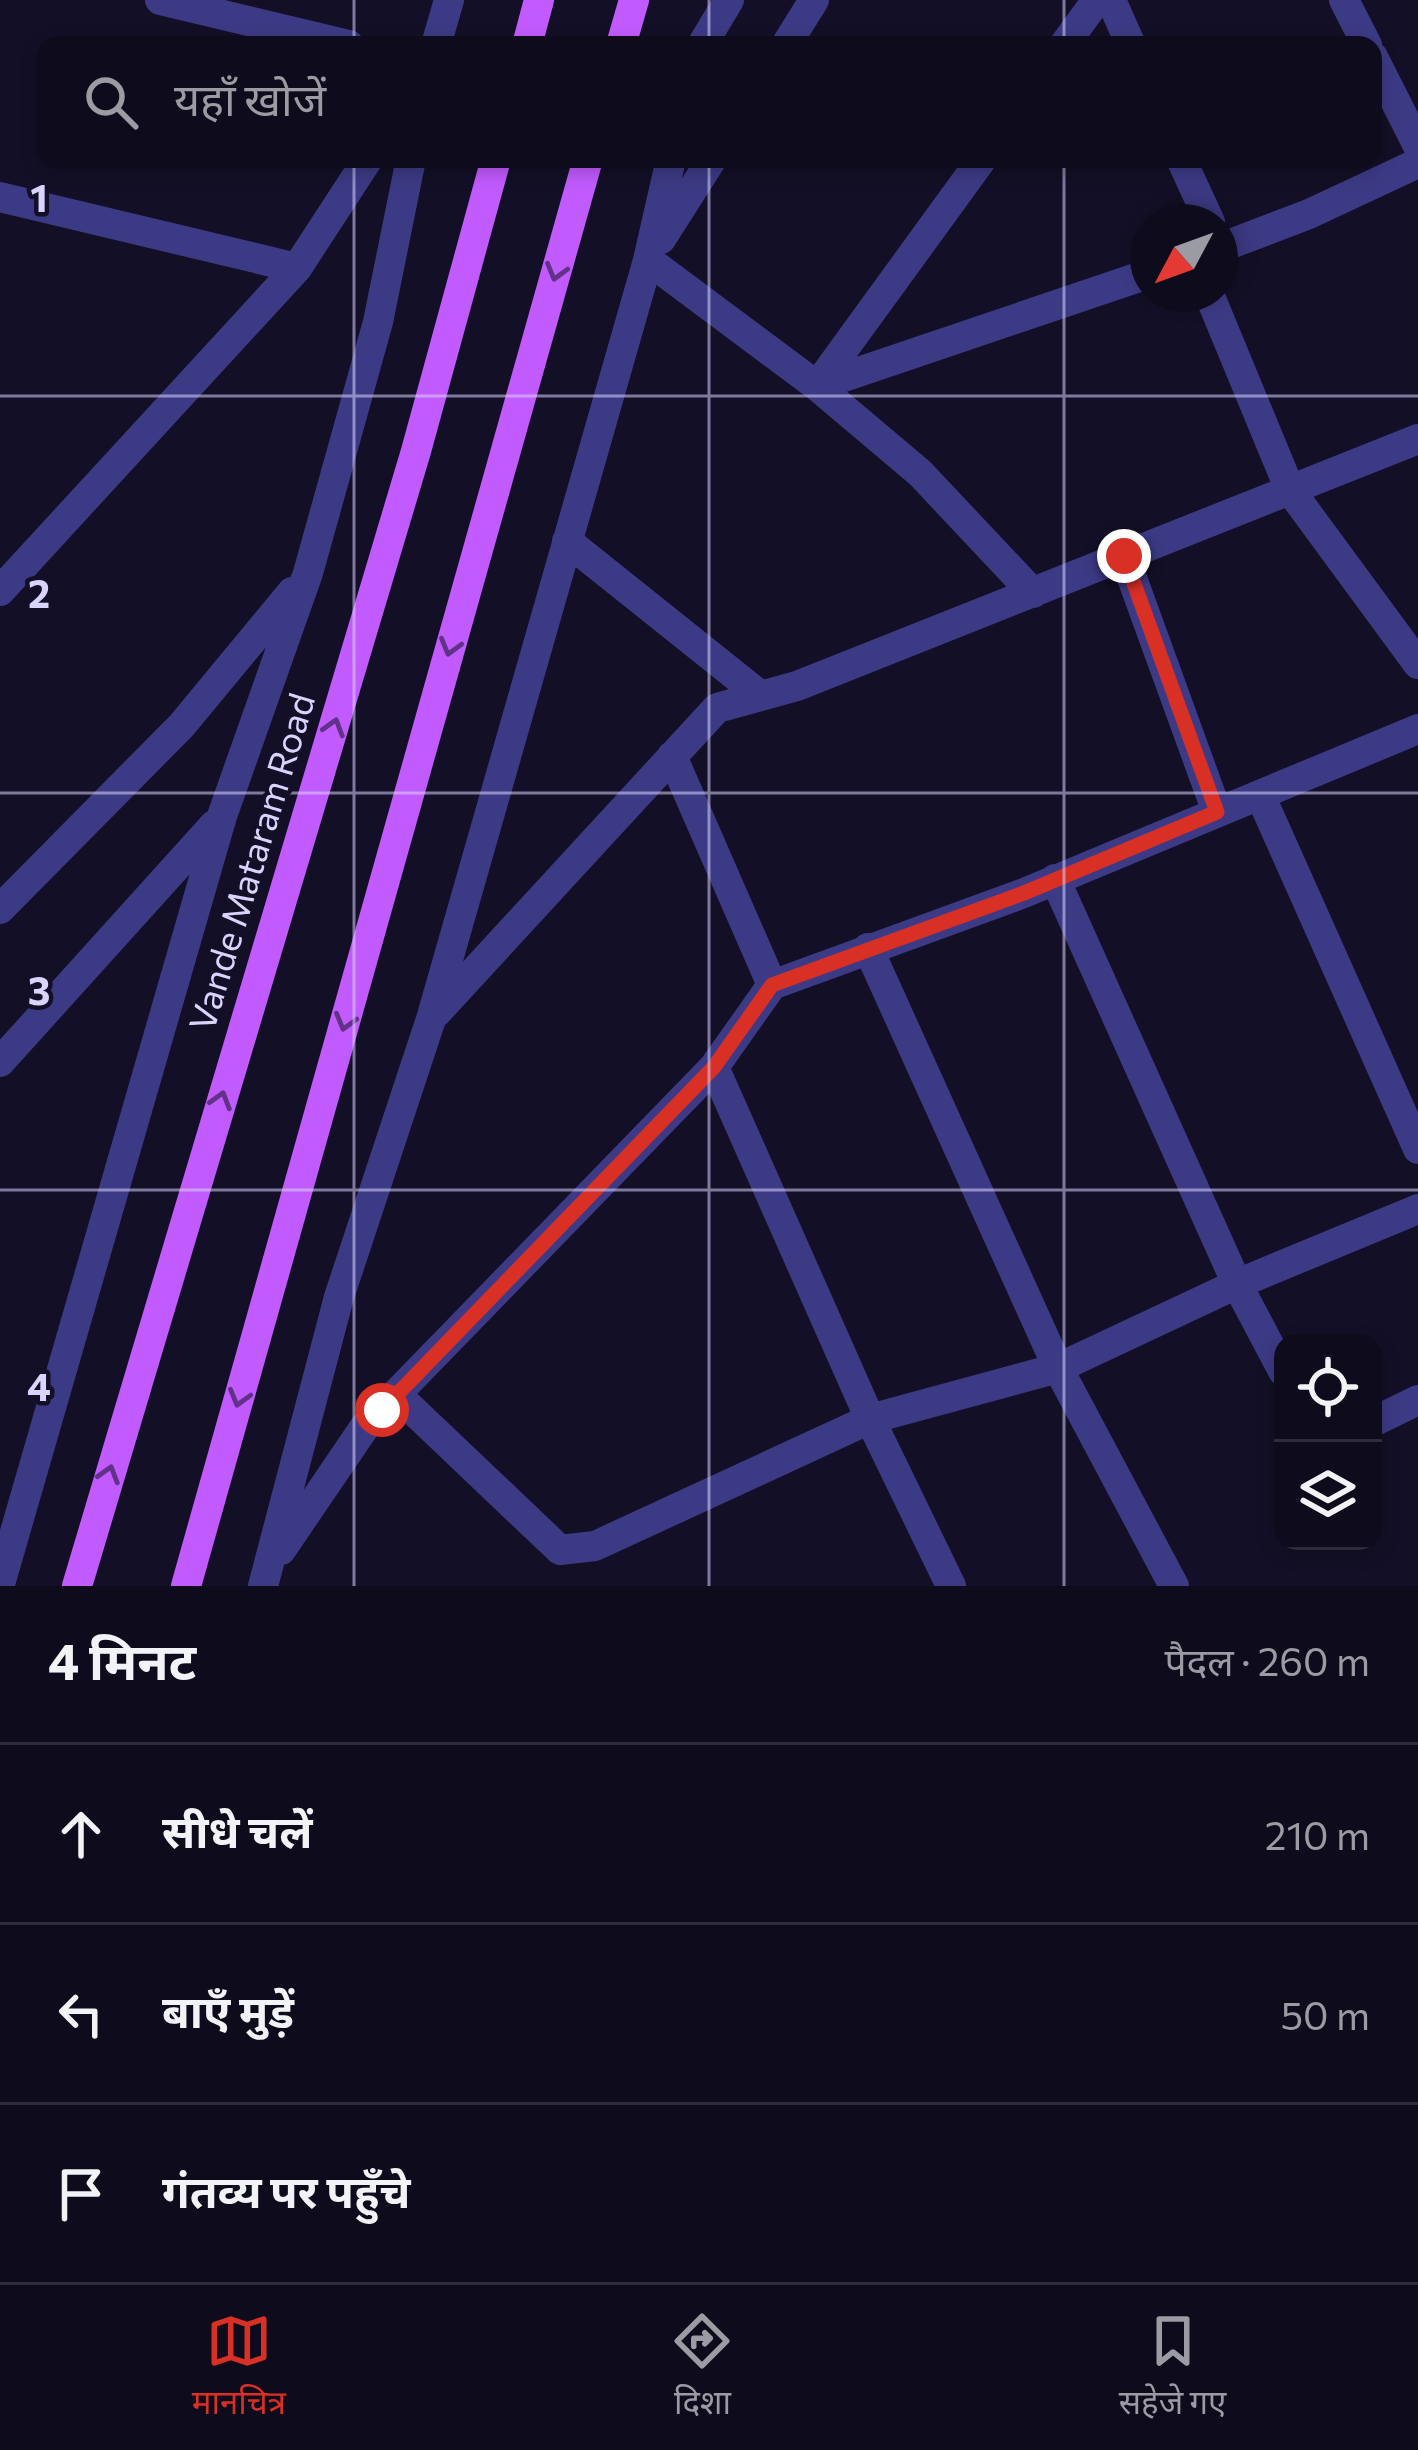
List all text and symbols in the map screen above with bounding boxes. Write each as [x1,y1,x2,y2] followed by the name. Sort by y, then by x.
[36,36,1382,168] search box
[78,69,144,135] icon: search
[174,70,326,125] text: यहाँ खोजें
[30,172,48,220] text: 1
[1130,204,1238,312] north arrow
[546,261,571,281] one-way arrow
[1097,529,1151,583] route end
[28,568,50,616] text: 2
[439,636,464,657] one-way arrow
[178,687,322,1036] street label: Vande Mataram Road
[320,717,345,738] one-way arrow
[28,965,50,1013] text: 3
[334,1011,359,1032] one-way arrow
[207,1090,232,1111] one-way arrow
[1274,1334,1382,1550] map controls
[1274,1334,1382,1442] button: locate
[27,1361,51,1409] text: 4
[355,1383,409,1437] route start
[228,1386,253,1407] one-way arrow
[1274,1442,1382,1550] button: layers
[95,1464,120,1485] one-way arrow
[48,1628,196,1691] text: 4 मिनट
[1164,1636,1370,1684] text: पैदल · 260 m
[48,1801,114,1867] icon: ahead
[162,1802,312,1857] text: सीधे चलें
[1265,1810,1370,1858] text: 210 m
[48,1981,114,2047] icon: left
[162,1982,294,2037] text: बाएँ मुड़ें
[1281,1990,1370,2038] text: 50 m
[48,2161,114,2227] icon: arrive
[162,2162,411,2217] text: गंतव्य पर पहुँचे
[192,2308,286,2427] tab: मानचित्र
[669,2308,735,2427] tab: दिशा
[1119,2308,1226,2427] tab: सहेजे गए

